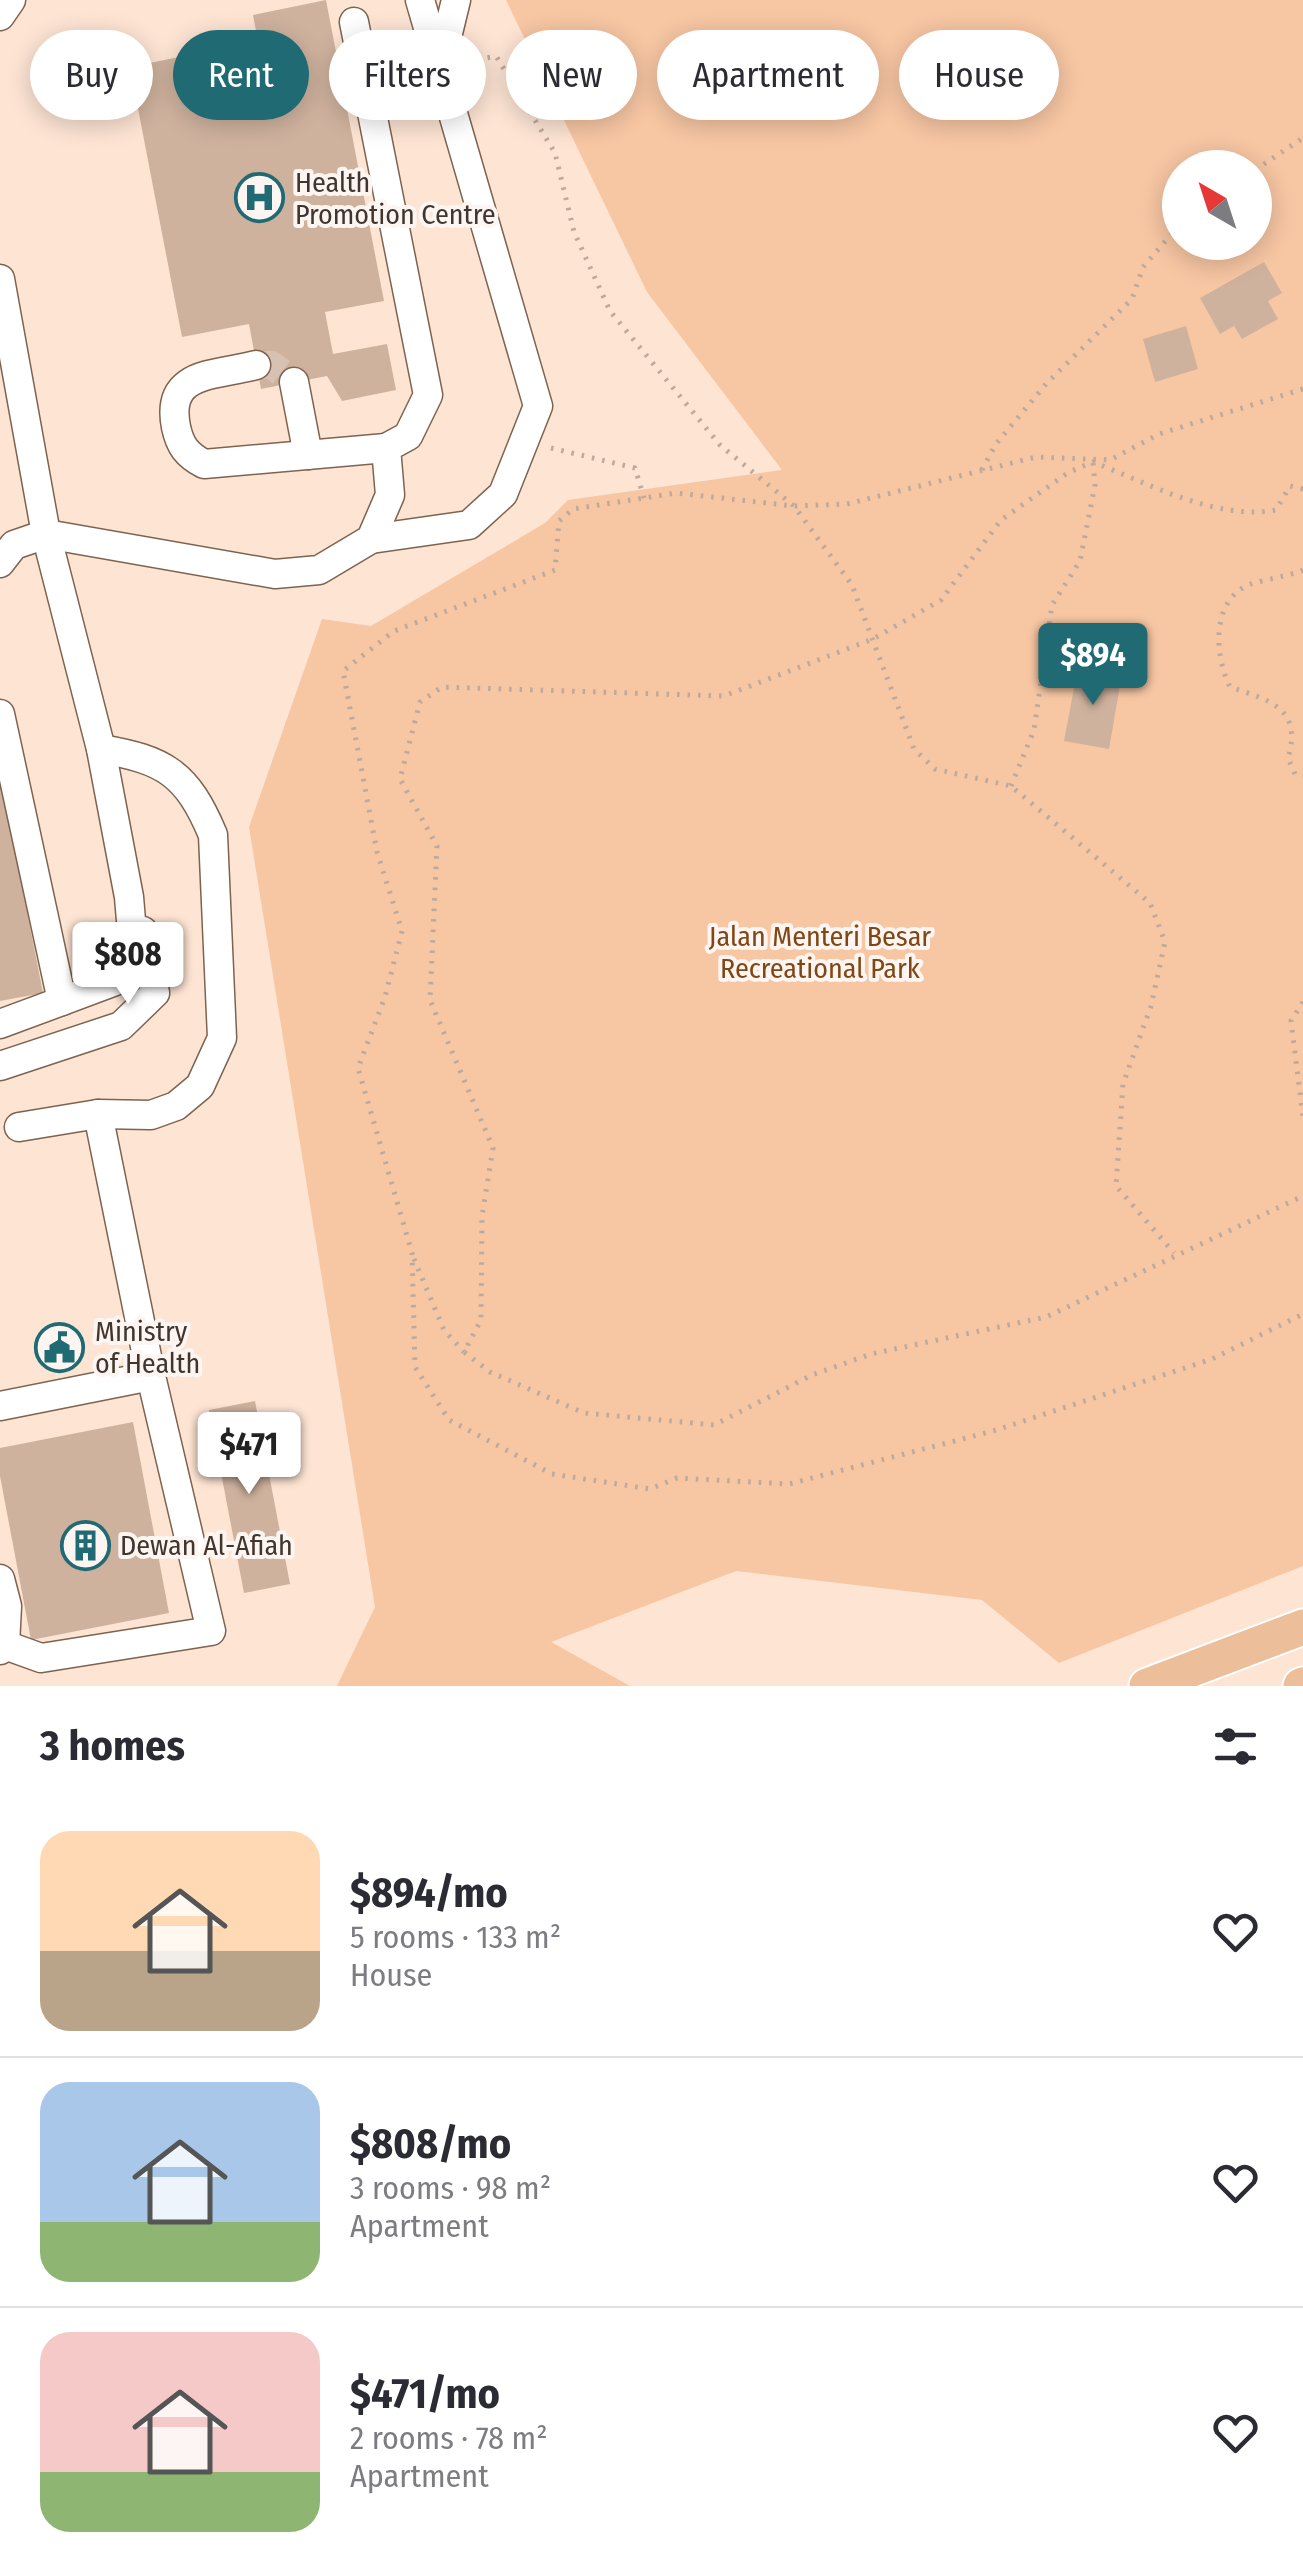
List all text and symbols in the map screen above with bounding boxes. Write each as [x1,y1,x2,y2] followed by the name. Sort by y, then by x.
[30,30,153,120] chip: Buy
[173,30,309,120] chip: Rent
[329,30,486,120] chip: Filters
[506,30,637,120] chip: New
[657,30,879,120] chip: Apartment
[899,30,1059,120] chip: House
[1162,150,1272,260] north arrow
[1162,150,1272,260] map controls
[295,166,496,231] place label: Health Promotion Centre
[234,172,286,224] hospital icon: Health Promotion Centre
[1034,623,1152,708] pin: $894
[1060,636,1126,674] text: $894
[709,920,931,985] park label: Jalan Menteri Besar Recreational Park
[69,922,187,1007] pin: $808
[94,935,162,973] text: $808
[95,1315,200,1380] place label: Ministry of Health
[34,1321,86,1373] public building icon: Ministry of Health
[190,1412,308,1497] pin: $471
[220,1425,278,1463] text: $471
[59,1519,111,1571] building icon: Dewan Al-Afiah
[120,1529,293,1562] place label: Dewan Al-Afiah
[1208,1719,1263,1774] icon: filters
[40,1721,185,1771] text: 3 homes
[350,1868,508,1918] text: $894/mo
[120,1871,240,1991] icon: home
[1208,1904,1263,1959] icon: heart
[350,1918,561,1956] text: 5 rooms · 133 m²
[350,1956,432,1994] text: House
[350,2119,511,2169] text: $808/mo
[120,2122,240,2242] icon: home
[1208,2155,1263,2210] icon: heart
[350,2169,551,2207] text: 3 rooms · 98 m²
[350,2207,489,2245] text: Apartment
[350,2369,500,2419] text: $471/mo
[120,2372,240,2492] icon: home
[1208,2405,1263,2460] icon: heart
[350,2419,548,2457] text: 2 rooms · 78 m²
[350,2457,489,2495] text: Apartment

